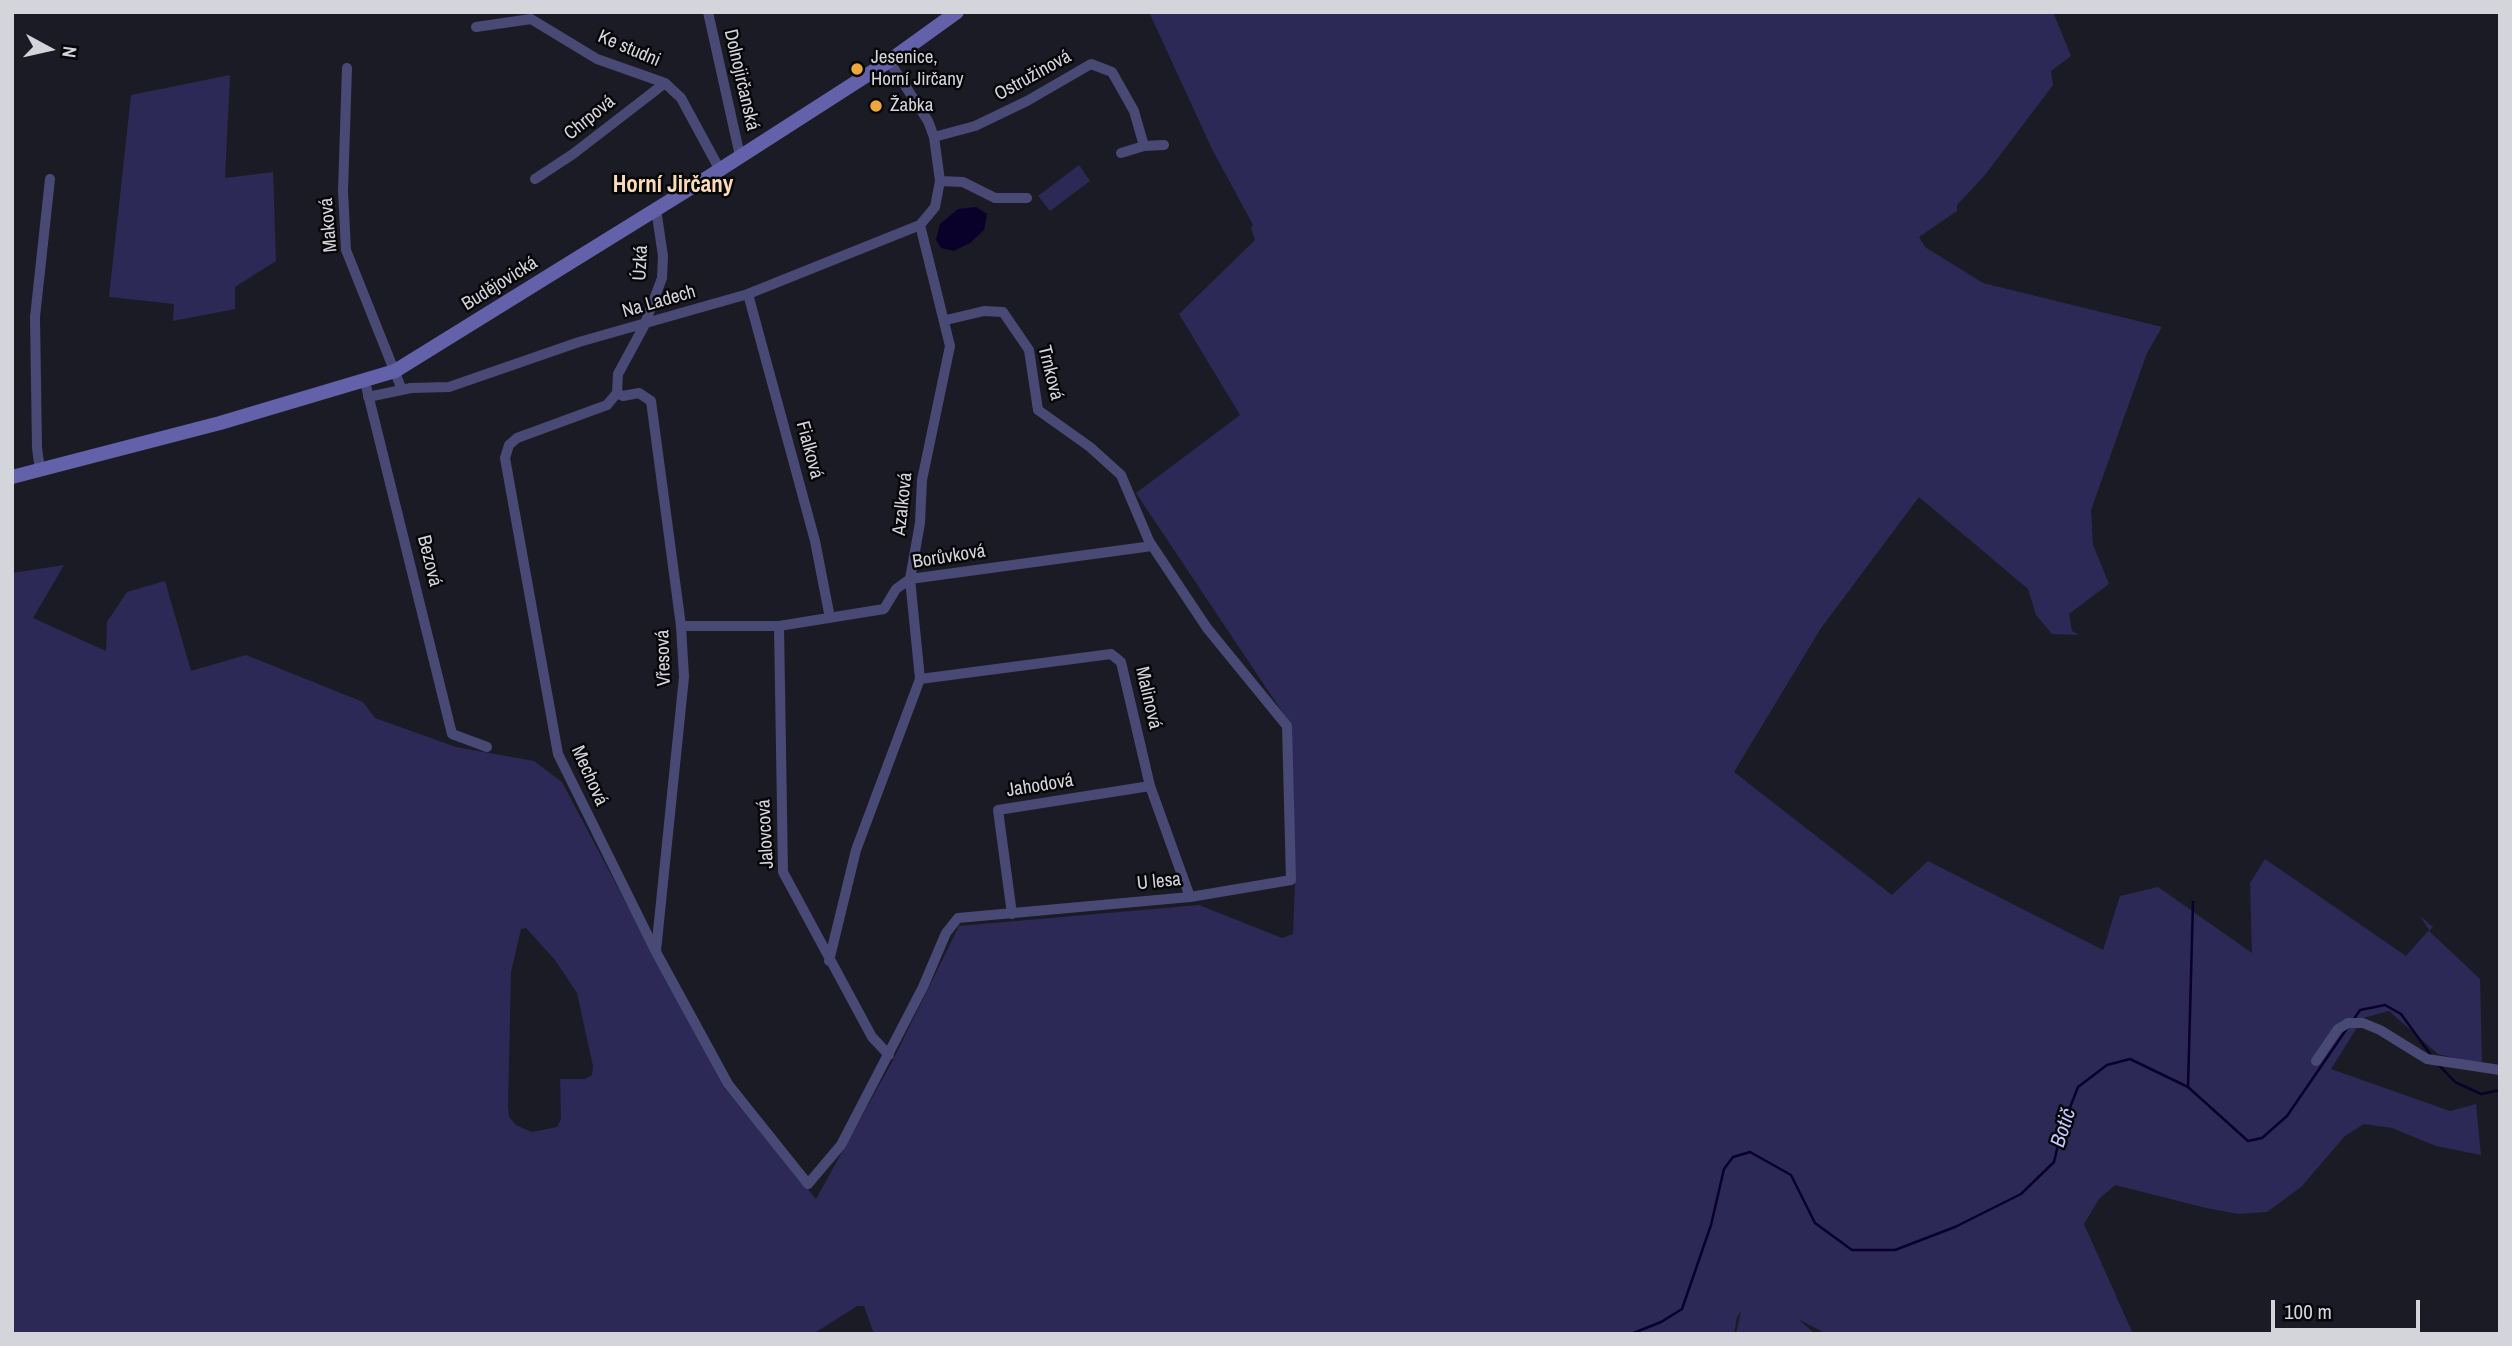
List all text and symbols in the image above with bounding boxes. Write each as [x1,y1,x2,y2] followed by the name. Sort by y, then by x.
[14,14,84,84] north arrow
[594,26,664,72] street label: Ke studni
[718,27,764,133] street label: Dolnojirčanská
[56,45,83,59] text: N
[991,46,1075,106] street label: Ostružinová
[871,47,964,91] place label: Jesenice, Horní Jirčany
[849,61,865,77] marker: Jesenice, Horní Jirčany
[560,91,620,145] street label: Chrpová
[890,95,933,117] place label: Žabka
[868,98,884,114] marker: Žabka
[613,172,733,200] district label: Horní Jirčany
[315,197,343,253] street label: Maková
[629,245,653,281] street label: Úzká
[458,252,542,316] street label: Budějovická
[620,281,698,323] street label: Na Ladech
[1032,343,1068,403] street label: Trnková
[790,419,828,481] street label: Fialková
[888,471,918,537] street label: Azalková
[412,533,446,589] street label: Bezová
[911,540,987,574] street label: Borůvková
[652,629,676,687] street label: Vřesová
[1130,665,1166,731] street label: Malinová
[566,742,612,810] street label: Mechová
[1005,769,1075,803] street label: Jahodová
[753,799,779,869] street label: Jalovcová
[1136,868,1182,896] street label: U lesa
[2046,1105,2082,1151] water label: Botič
[2274,1286,2423,1330] scale bar
[2284,1297,2332,1326] text: 100 m

